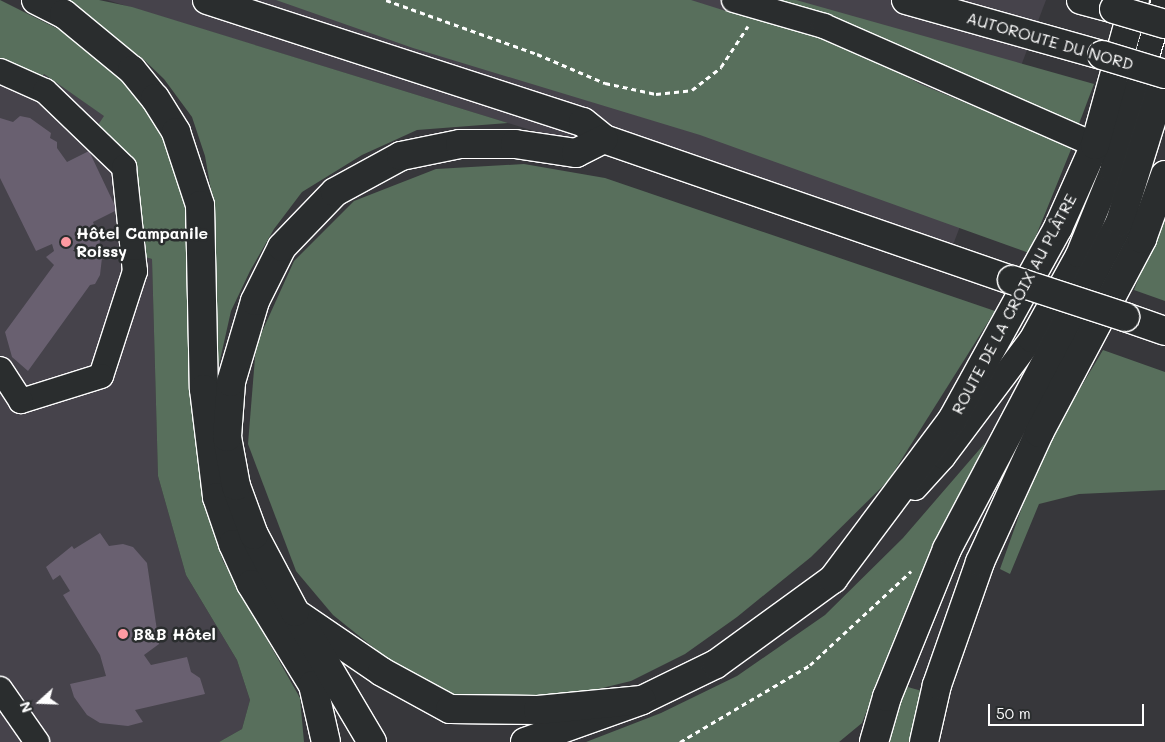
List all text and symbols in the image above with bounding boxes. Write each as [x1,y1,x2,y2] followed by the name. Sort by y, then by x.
[964,8,1136,74] street label: AUTOROUTE DU NORD
[948,191,1080,417] street label: ROUTE DE LA CROIX AU PLÂTRE
[76,223,208,261] place label: Hôtel Campanile Roissy
[60,236,72,248] marker: Hôtel Campanile Roissy
[133,624,216,644] place label: B&B Hôtel
[117,628,129,640] marker: B&B Hôtel
[15,677,65,727] north arrow
[990,694,1146,726] scale bar
[15,699,36,716] text: N
[996,703,1031,723] text: 50 m

